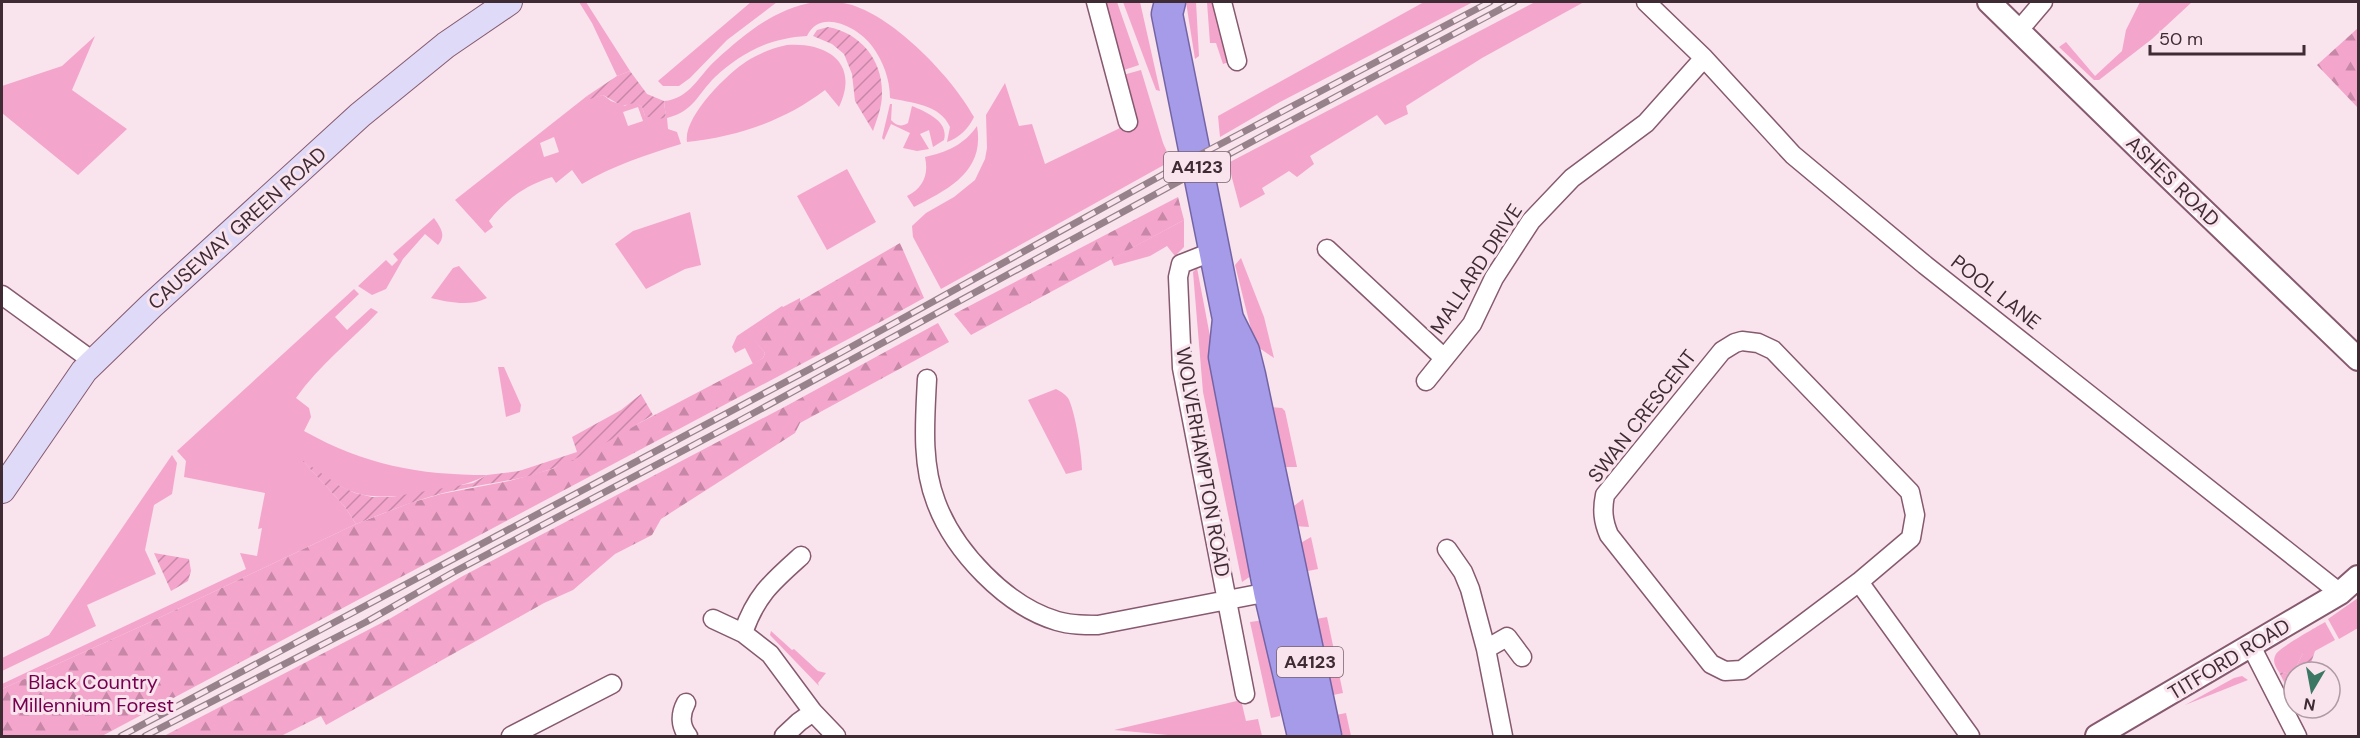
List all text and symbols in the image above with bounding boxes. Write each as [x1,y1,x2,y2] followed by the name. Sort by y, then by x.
[2150,18,2304,56] scale bar
[2159,27,2203,51] text: 50 m
[2121,130,2225,232] street label: ASHES ROAD
[142,141,332,315] street label: CAUSEWAY GREEN ROAD
[1164,152,1230,182] road number: A4123
[1424,199,1528,339] street label: MALLARD DRIVE
[1946,249,2046,335] street label: POOL LANE
[1582,344,1702,488] street label: SWAN CRESCENT
[1170,345,1236,579] street label: WOLVERHAMPTON ROAD
[2163,612,2295,706] street label: TITFORD ROAD
[1277,647,1343,677] road number: A4123
[2282,660,2342,720] north arrow
[12,669,174,718] park label: Black Country Millennium Forest
[2302,693,2317,716] text: N

